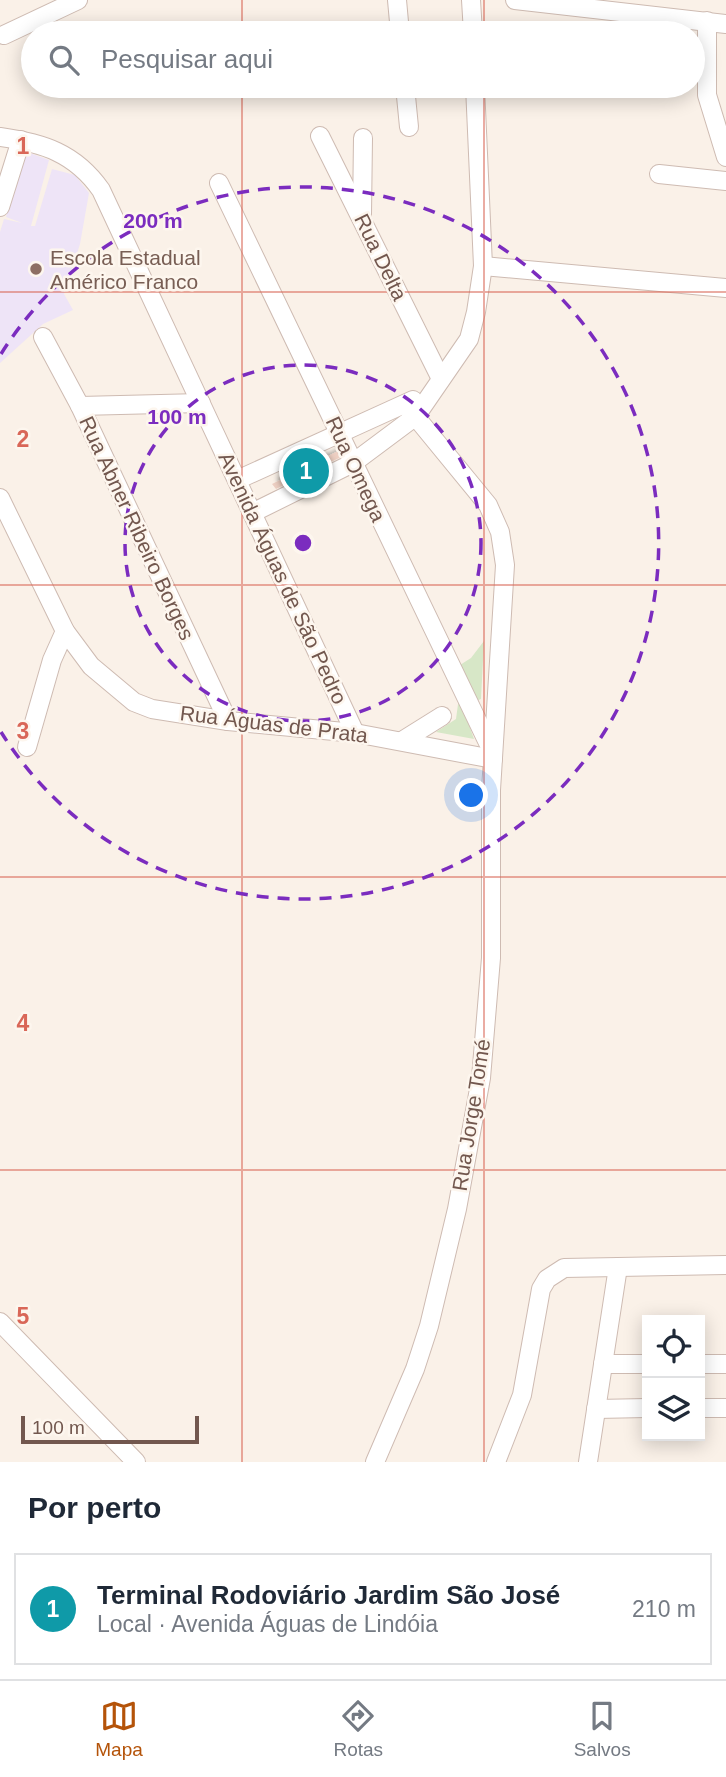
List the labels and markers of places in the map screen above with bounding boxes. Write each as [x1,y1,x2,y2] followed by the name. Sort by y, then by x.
[50,246,201,293] place label: Escola Estadual Américo Franco
[28,261,44,277] marker: Escola Estadual Américo Franco
[283,445,329,497] pin: 1
[291,531,315,555] centre of rings

